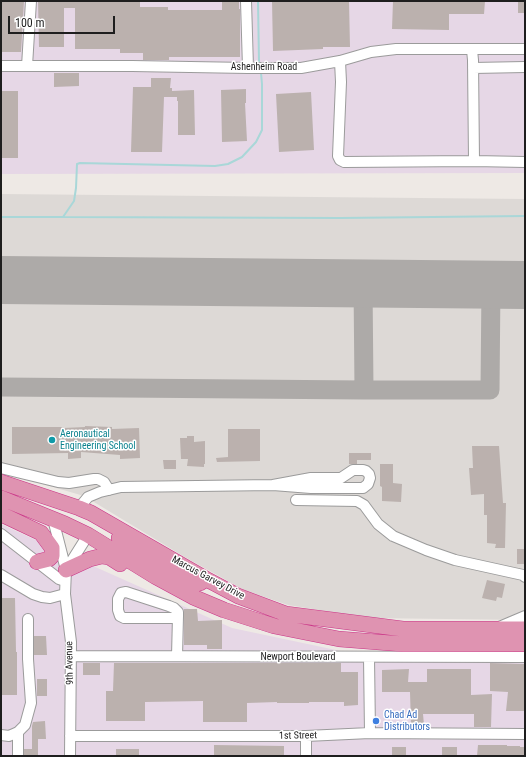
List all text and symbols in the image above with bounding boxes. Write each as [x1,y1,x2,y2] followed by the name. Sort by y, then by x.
[10,8,117,34] scale bar
[15,16,45,30] text: 100 m
[231,61,297,73] street label: Ashenheim Road
[60,428,136,452] place label: Aeronautical Engineering School
[47,435,57,445] marker: Aeronautical Engineering School
[170,554,246,602] street label: Marcus Garvey Drive
[64,641,76,685] street label: 9th Avenue
[260,651,336,663] street label: Newport Boulevard
[384,709,430,732] place label: Chad Ad Distributors
[371,716,381,726] marker: Chad Ad Distributors
[279,730,317,742] street label: 1st Street

